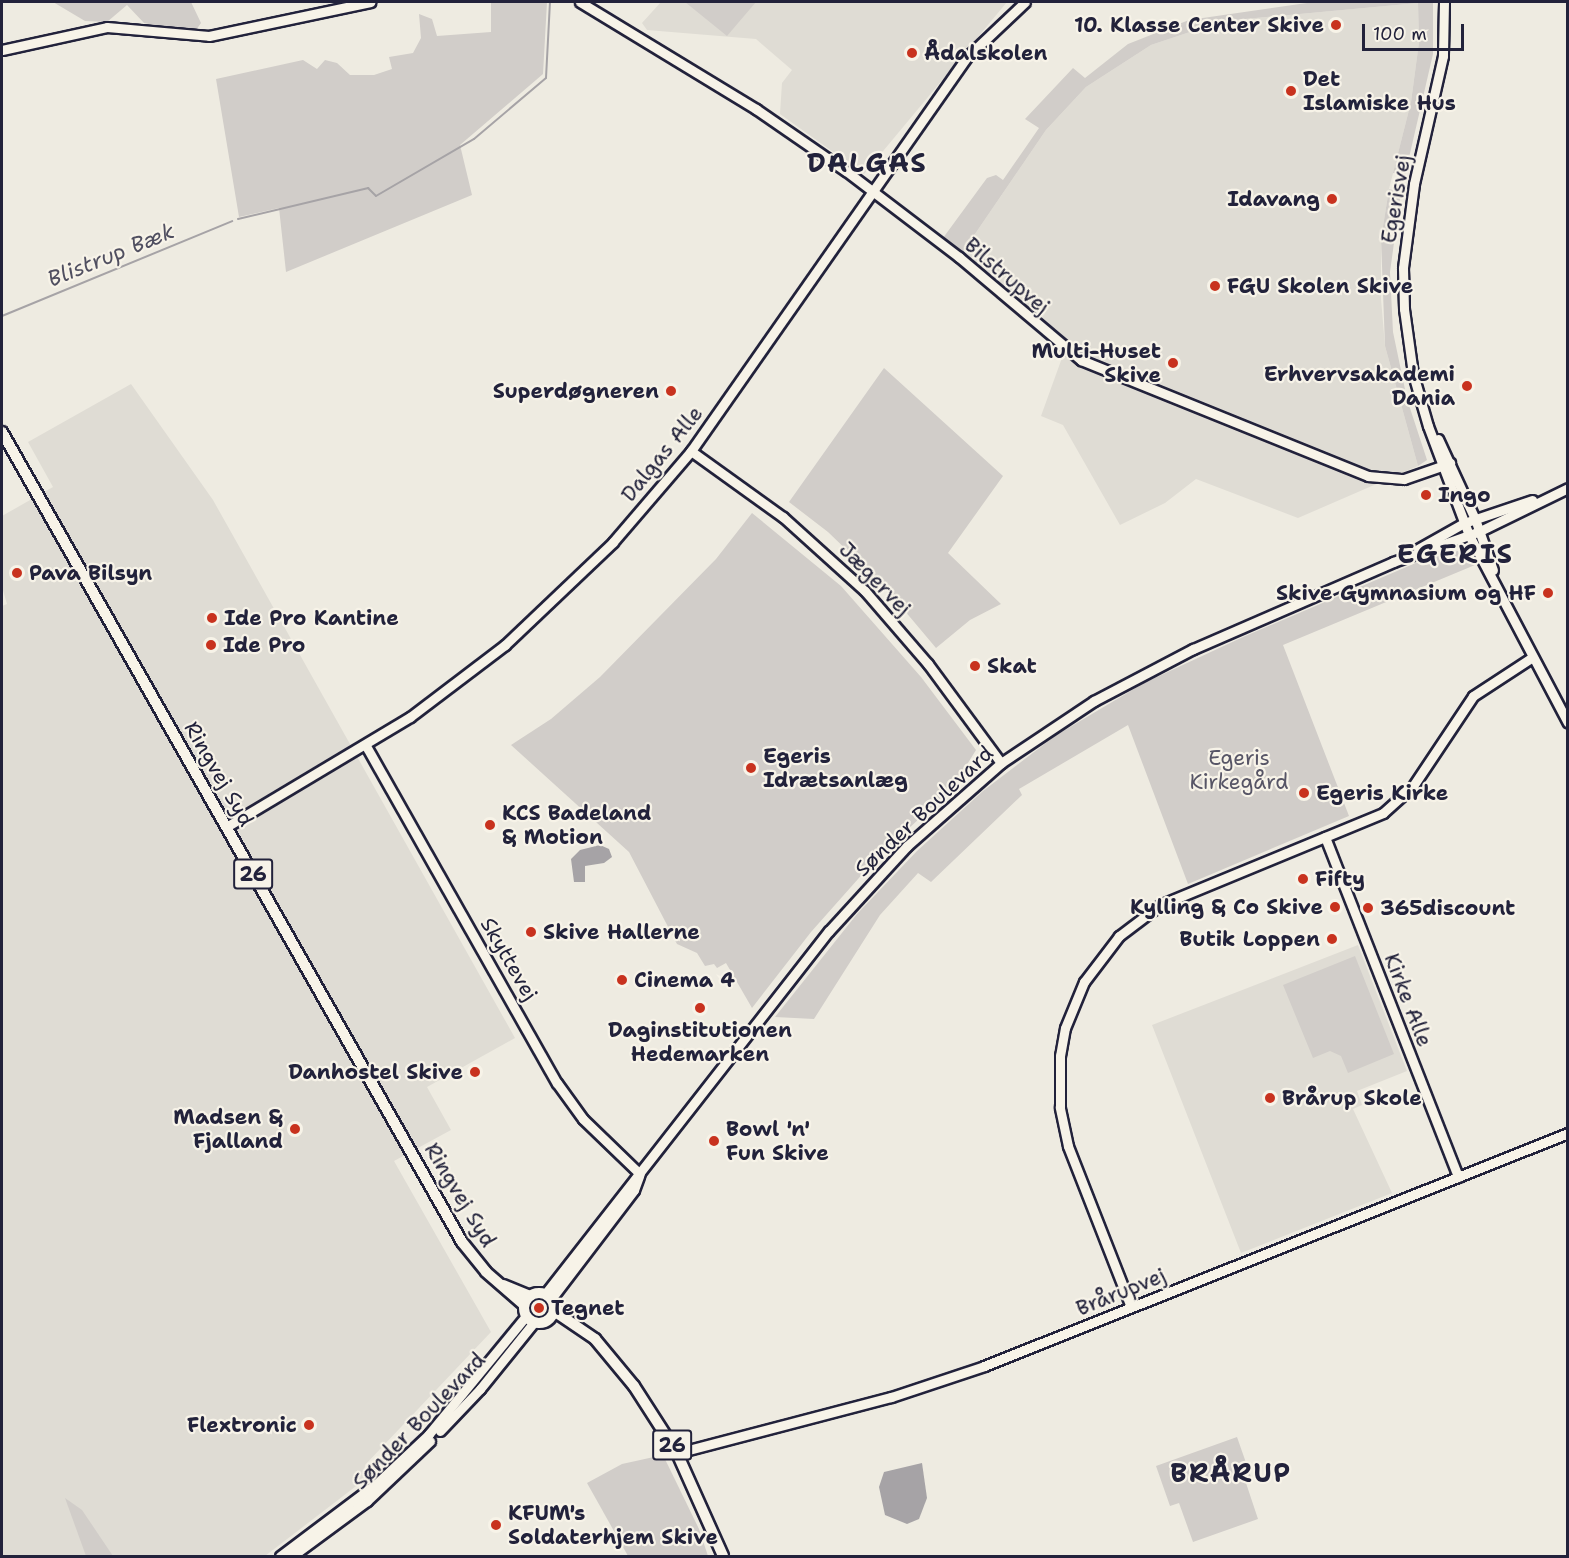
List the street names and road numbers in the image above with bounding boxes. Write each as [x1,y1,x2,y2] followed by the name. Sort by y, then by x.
[1376,153,1416,245] street label: Egerisvej
[959,232,1055,320] street label: Bilstrupvej
[616,401,708,507] street label: Dalgas Alle
[834,537,916,621] street label: Jægervej
[179,717,259,831] street label: Ringvej Syd
[850,740,998,882] street label: Sønder Boulevard
[232,857,274,891] road number: 26
[475,913,543,1005] street label: Skyttevej
[1379,950,1437,1050] street label: Kirke Alle
[419,1138,501,1252] street label: Ringvej Syd
[1072,1263,1170,1321] street label: Brårupvej
[347,1348,491,1494] street label: Sønder Boulevard
[651,1428,693,1462] road number: 26

